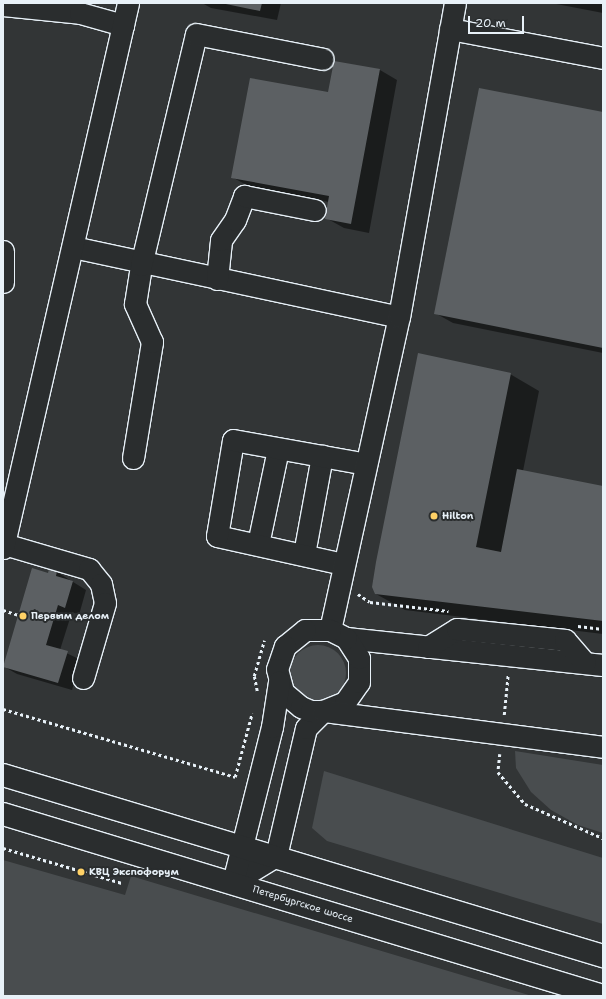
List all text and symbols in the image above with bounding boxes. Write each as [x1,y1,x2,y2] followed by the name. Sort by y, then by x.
[470,8,526,34] scale bar
[475,15,506,31] text: 20 m
[442,510,473,522] place label: Hilton
[429,511,439,521] marker: Hilton
[31,610,109,622] place label: Первым делом
[18,611,28,621] marker: Первым делом
[89,866,179,878] place label: КВЦ Экспофорум
[76,867,86,877] marker: КВЦ Экспофорум
[251,883,355,925] street label: Петербургское шоссе

